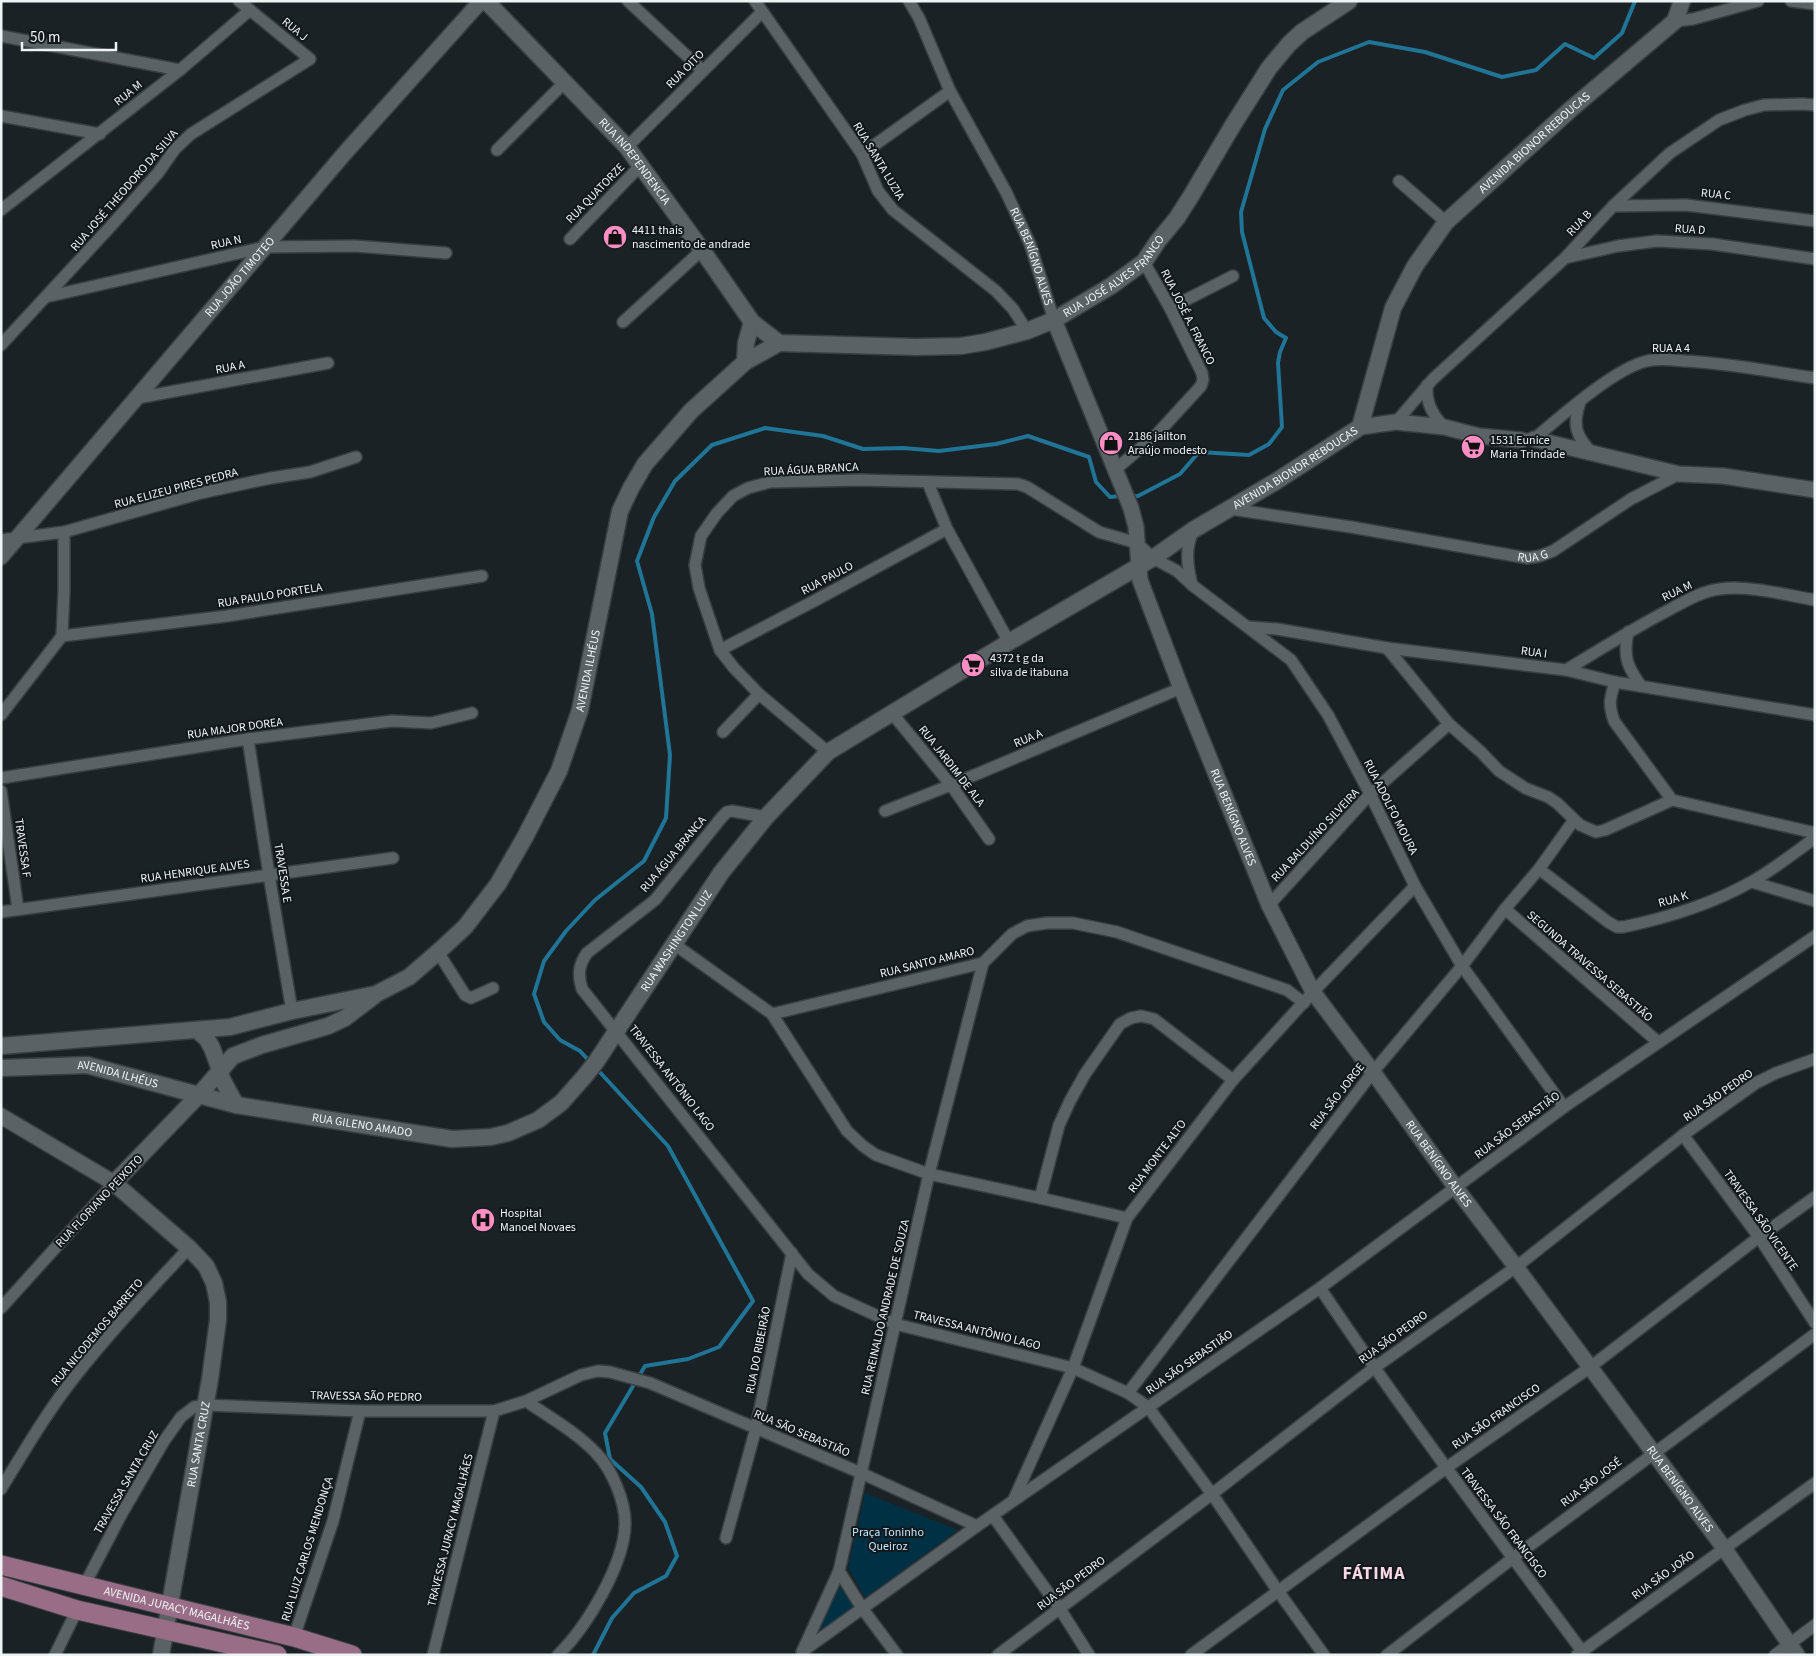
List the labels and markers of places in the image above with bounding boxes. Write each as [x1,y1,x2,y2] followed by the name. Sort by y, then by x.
[632,222,750,253] place label: 4411 thais nascimento de andrade
[602,224,628,250] shop icon: 4411 thais nascimento de andrade
[1128,428,1207,459] place label: 2186 jailton Araújo modesto
[1098,430,1124,456] shop icon: 2186 jailton Araújo modesto
[1490,432,1565,463] place label: 1531 Eunice Maria Trindade
[1460,434,1486,460] supermarket icon: 1531 Eunice Maria Trindade
[990,650,1068,681] place label: 4372 t g da silva de itabuna
[960,652,986,678] supermarket icon: 4372 t g da silva de itabuna
[500,1205,576,1236] place label: Hospital Manoel Novaes
[470,1207,496,1233] hospital icon: Hospital Manoel Novaes

